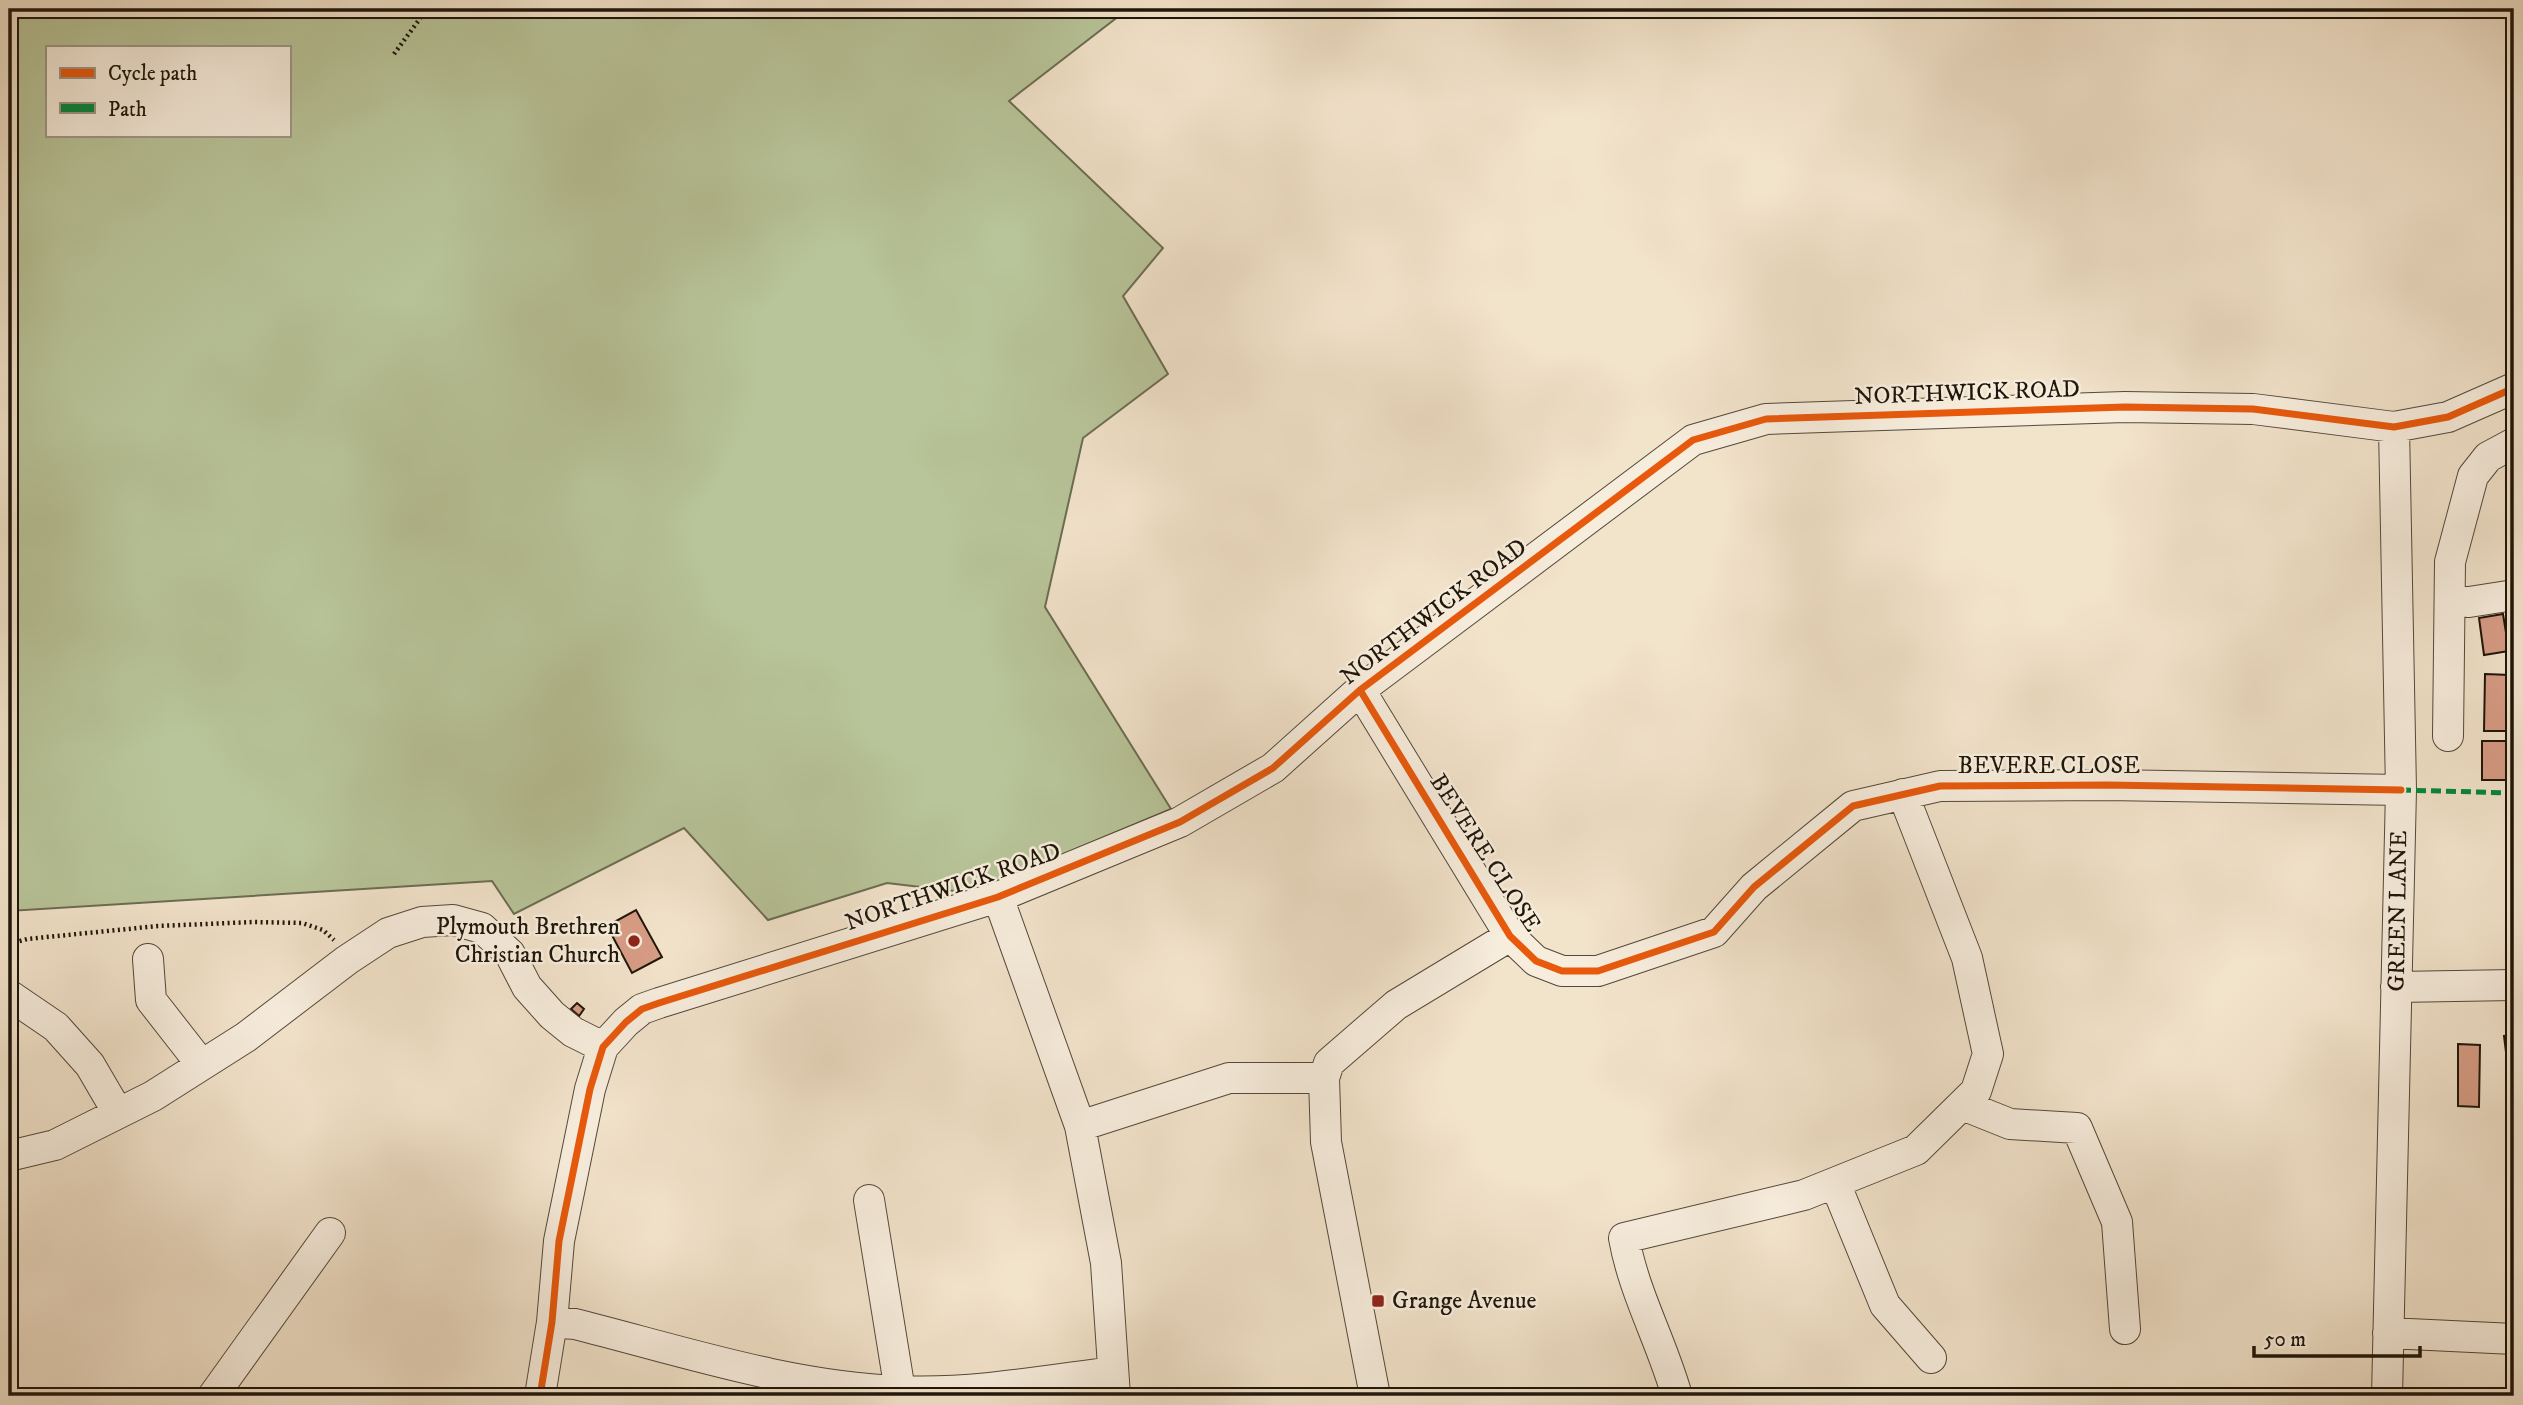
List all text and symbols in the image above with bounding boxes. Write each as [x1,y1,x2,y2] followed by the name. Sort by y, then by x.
[46,46,290,136] legend
[108,61,197,87] text: Cycle path
[108,97,147,123] text: Path
[1854,374,2080,412] street label: NORTHWICK ROAD
[1335,532,1533,692] street label: NORTHWICK ROAD
[1958,751,2140,781] street label: BEVERE CLOSE
[1423,768,1547,938] street label: BEVERE CLOSE
[2382,830,2414,992] street label: GREEN LANE
[841,836,1065,938] street label: NORTHWICK ROAD
[436,912,620,970] place label: Plymouth Brethren Christian Church
[626,933,642,949] marker: Plymouth Brethren Christian Church
[1392,1286,1536,1316] place label: Grange Avenue
[1370,1293,1386,1309] marker: Grange Avenue
[2254,1314,2420,1358] scale bar
[2264,1327,2306,1353] text: 50 m

